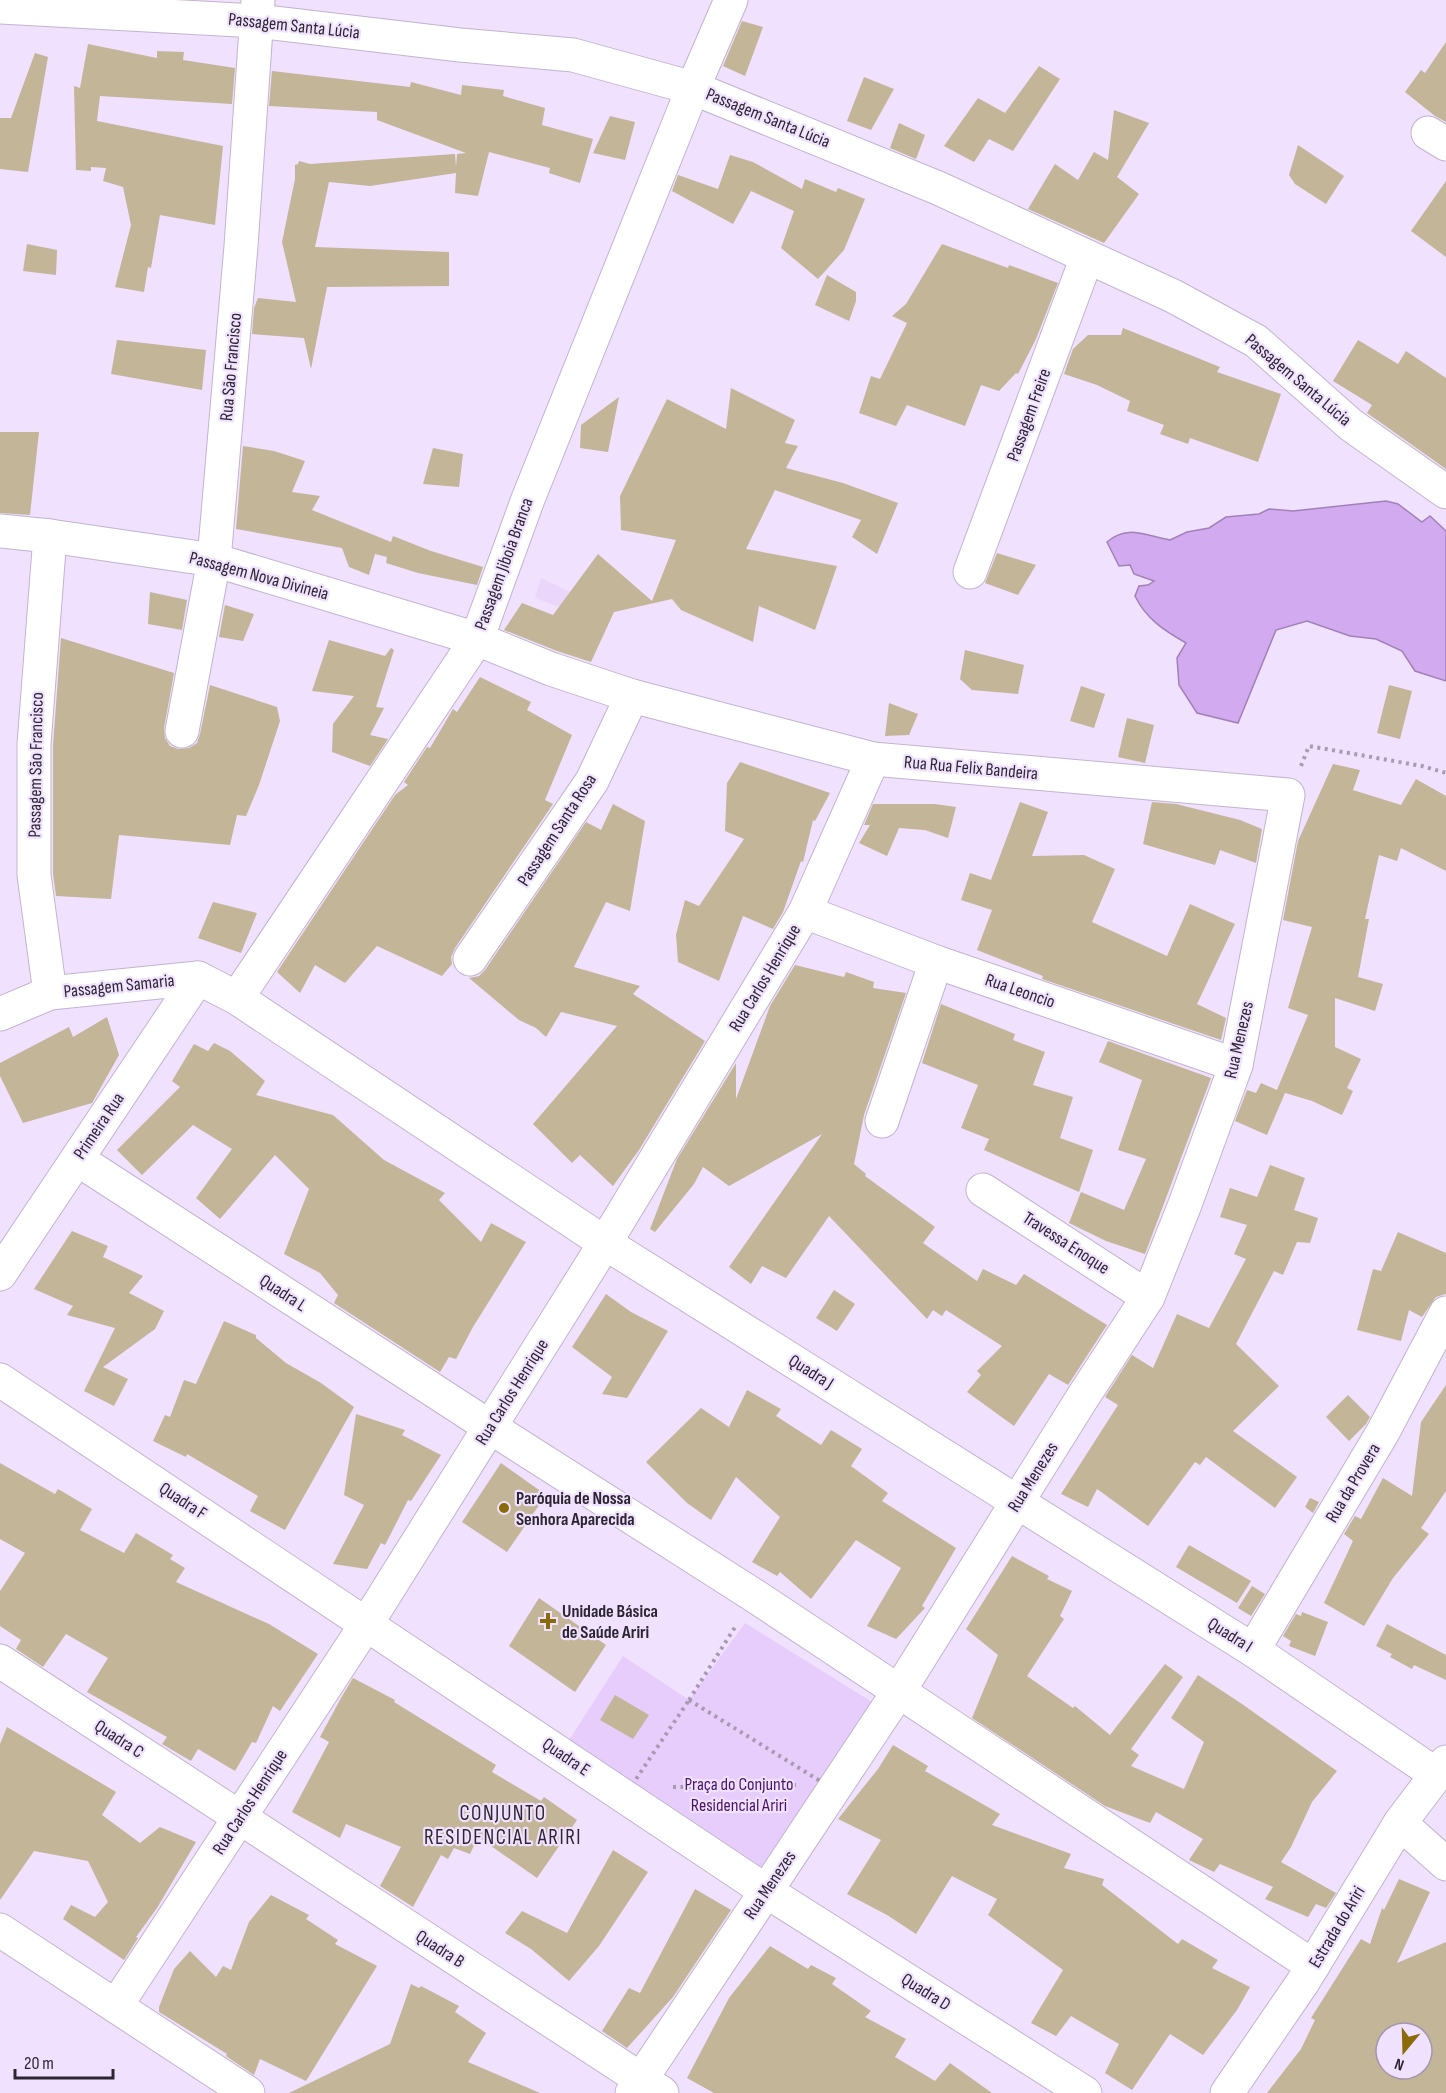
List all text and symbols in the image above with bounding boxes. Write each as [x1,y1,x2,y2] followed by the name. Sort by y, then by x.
[227,9,361,43] street label: Passagem Santa Lúcia
[703,84,833,152] street label: Passagem Santa Lúcia
[216,312,246,422] street label: Rua São Francisco
[1241,330,1355,430] street label: Passagem Santa Lúcia
[1003,366,1055,464] street label: Passagem Freire
[470,495,538,633] street label: Passagem Jiboia Branca
[187,547,331,605] street label: Passagem Nova Divineia
[24,692,48,838] street label: Passagem São Francisco
[903,752,1039,784] street label: Rua Rua Felix Bandeira
[513,770,601,890] street label: Passagem Santa Rosa
[725,921,805,1035] street label: Rua Carlos Henrique
[982,969,1058,1013] street label: Rua Leoncio
[63,970,175,1002] street label: Passagem Samaria
[1220,999,1258,1081] street label: Rua Menezes
[69,1089,129,1163] street label: Primeira Rua
[1019,1207,1113,1279] street label: Travessa Enoque
[255,1270,311,1316] street label: Quadra L
[471,1335,553,1449] street label: Rua Carlos Henrique
[785,1350,837,1394] street label: Quadra J
[1003,1438,1063,1516] street label: Rua Menezes
[1321,1440,1385,1526] street label: Rua da Provera
[155,1478,211,1524] street label: Quadra F
[516,1488,635,1530] place label: Paróquia de Nossa Senhora Aparecida
[497,1501,511,1515] marker: Paróquia de Nossa Senhora Aparecida
[562,1601,658,1643] place label: Unidade Básica de Saúde Ariri
[539,1612,557,1630] marker: Unidade Básica de Saúde Ariri
[1204,1613,1256,1657] street label: Quadra I
[91,1715,147,1763] street label: Quadra C
[538,1733,594,1781] street label: Quadra E
[208,1745,292,1859] street label: Rua Carlos Henrique
[684,1774,794,1816] park label: Praça do Conjunto Residencial Ariri
[424,1801,582,1850] district label: CONJUNTO RESIDENCIAL ARIRI
[739,1847,801,1923] street label: Rua Menezes
[1304,1882,1370,1972] street label: Estrada do Ariri
[412,1926,468,1972] street label: Quadra B
[897,1969,955,2015] street label: Quadra D
[1374,2021,1434,2081] north arrow
[15,2042,112,2080] scale bar
[24,2053,54,2074] text: 20 m
[1392,2053,1407,2074] text: N

